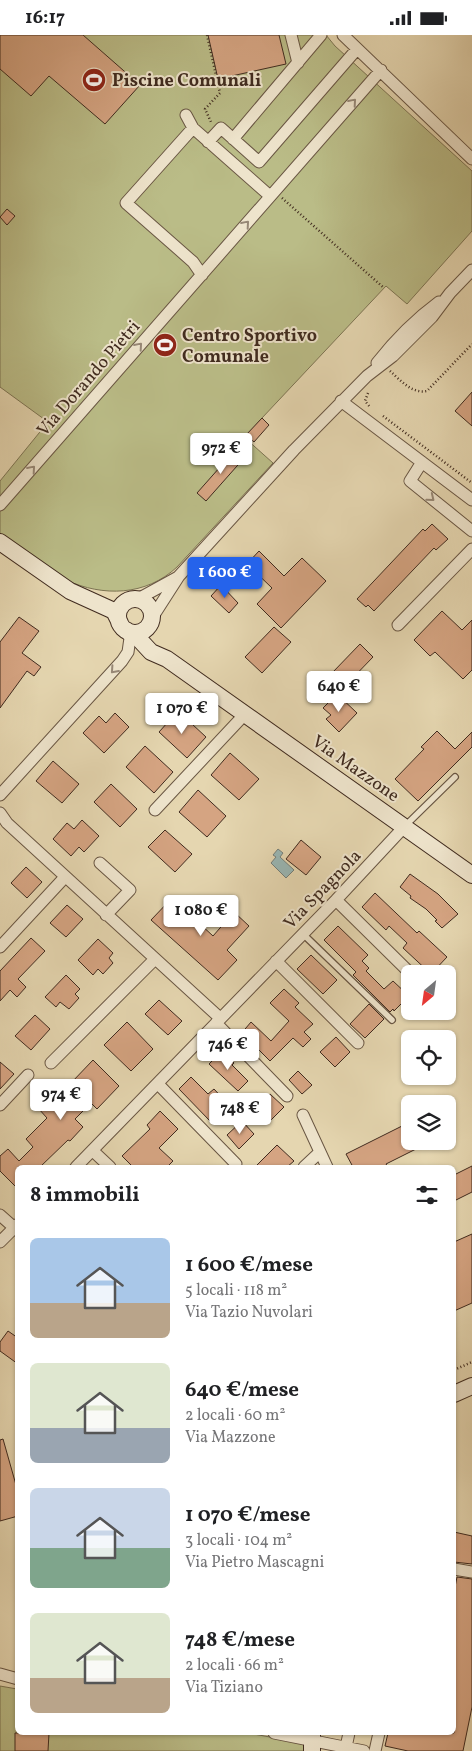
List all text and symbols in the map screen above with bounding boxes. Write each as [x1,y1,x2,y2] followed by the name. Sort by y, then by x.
[25,5,65,31] text: 16:17
[81,67,107,93] sports icon: Piscine Comunali
[112,69,261,94] place label: Piscine Comunali
[348,98,357,107] one-way arrow
[240,221,249,230] one-way arrow
[32,316,147,442] street label: Via Dorando Pietri
[182,324,317,370] place label: Centro Sportivo Comunale
[152,332,178,358] sports icon: Centro Sportivo Comunale
[133,343,142,352] one-way arrow
[186,433,256,475] pin: 972 €
[201,438,241,460] text: 972 €
[26,465,35,474] one-way arrow
[425,492,434,500] one-way arrow
[179,557,271,599] pin: 1 600 €
[198,562,252,584] text: 1 600 €
[111,665,120,674] one-way arrow
[304,671,374,713] pin: 640 €
[318,676,360,698] text: 640 €
[136,693,228,735] pin: 1 070 €
[156,698,208,720] text: 1 070 €
[306,730,404,809] street label: Via Mazzone
[279,845,368,936] street label: Via Spagnola
[155,895,247,937] pin: 1 080 €
[174,900,228,922] text: 1 080 €
[401,965,456,1020] north arrow
[401,965,456,1150] map controls
[193,1029,263,1071] pin: 746 €
[401,1030,456,1085] button: locate
[208,1034,248,1056] text: 746 €
[26,1079,96,1121] pin: 974 €
[41,1084,81,1106] text: 974 €
[205,1093,275,1135] pin: 748 €
[401,1095,456,1150] button: layers
[220,1098,260,1120] text: 748 €
[30,1181,140,1210] text: 8 immobili
[413,1181,441,1209] icon: filters
[185,1251,313,1280] text: 1 600 €/mese
[70,1258,130,1318] icon: home
[185,1280,287,1302] text: 5 locali · 118 m²
[185,1302,313,1324] text: Via Tazio Nuvolari
[185,1376,299,1405] text: 640 €/mese
[70,1383,130,1443] icon: home
[185,1405,285,1427] text: 2 locali · 60 m²
[185,1427,276,1449] text: Via Mazzone
[185,1501,310,1530] text: 1 070 €/mese
[70,1508,130,1568] icon: home
[185,1530,292,1552] text: 3 locali · 104 m²
[185,1552,324,1574] text: Via Pietro Mascagni
[185,1626,295,1655] text: 748 €/mese
[70,1633,130,1693] icon: home
[185,1655,284,1677] text: 2 locali · 66 m²
[185,1677,263,1699] text: Via Tiziano

